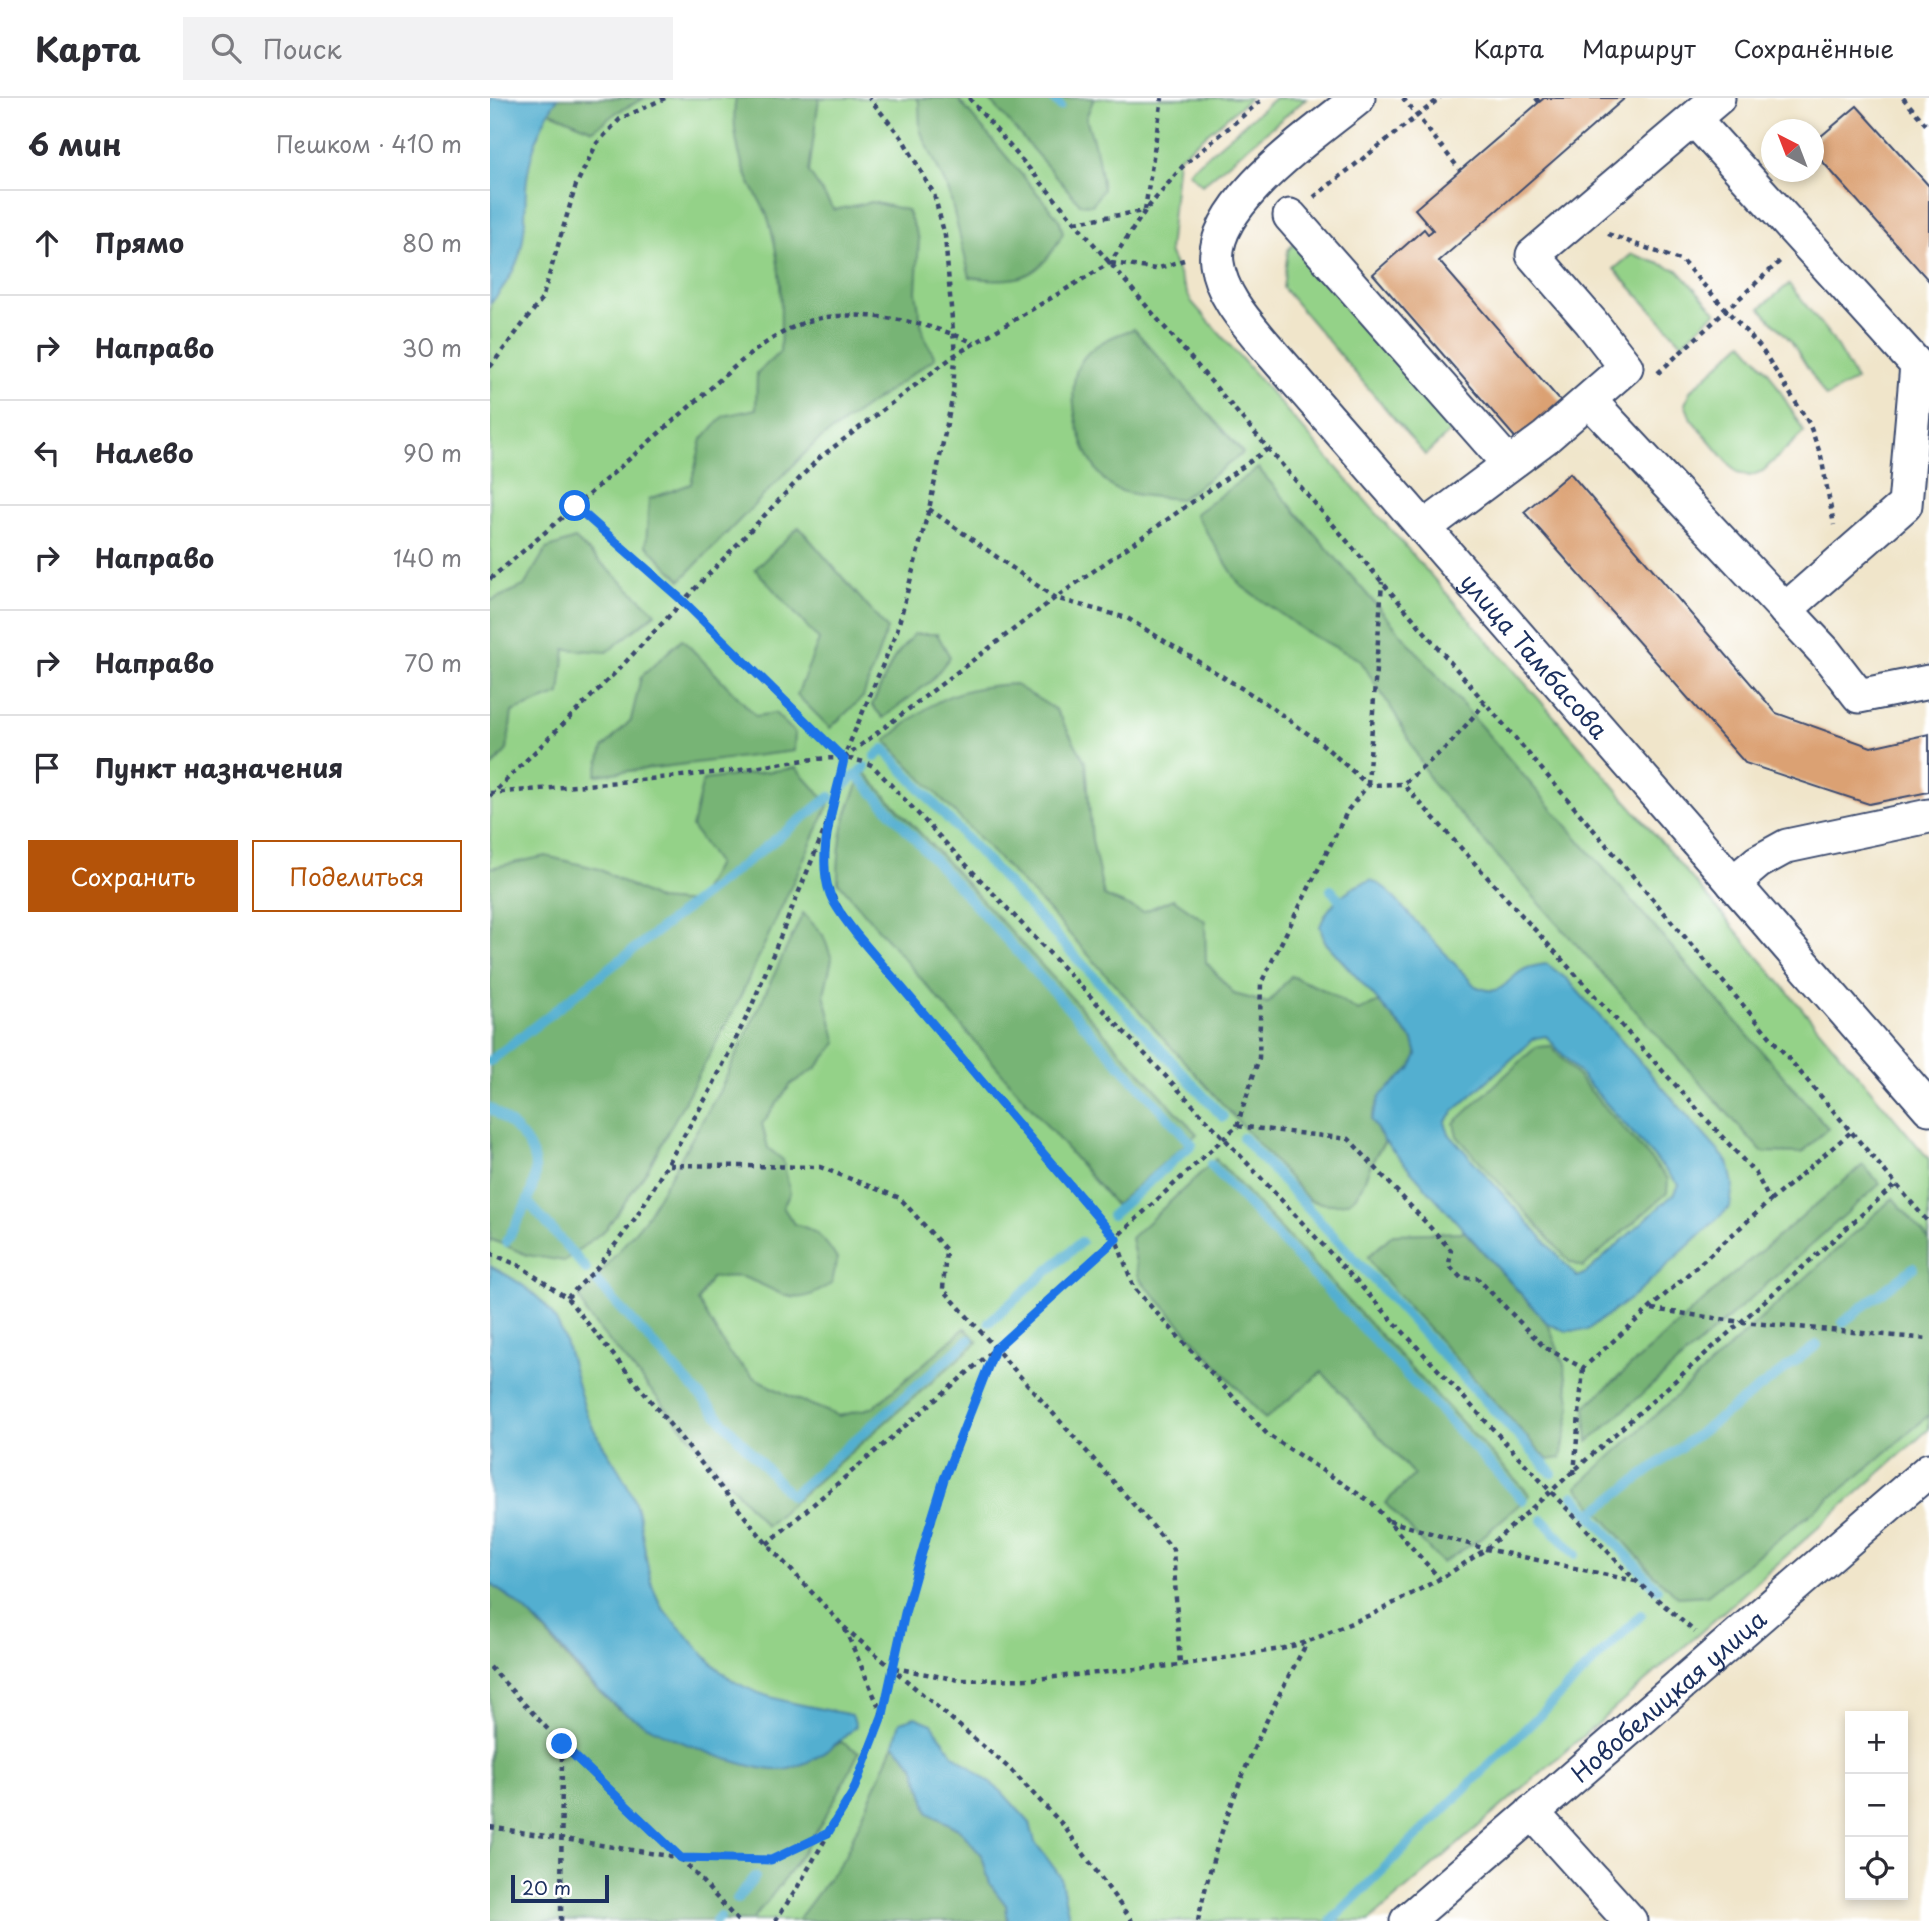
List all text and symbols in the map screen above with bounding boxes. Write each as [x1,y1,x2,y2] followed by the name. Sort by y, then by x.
[183,17,673,80] search box
[35,23,141,73] text: Карта
[207,29,245,67] icon: search
[263,29,342,68] text: Поиск
[1473,30,1544,66] text: Карта
[1582,30,1696,66] text: Маршрут
[1734,30,1894,66] text: Сохранённые
[1761,119,1824,182] north arrow
[28,121,122,166] text: 6 мин
[276,126,462,161] text: Пешком · 410 m
[95,223,184,262] text: Прямо
[28,224,66,262] icon: ahead
[402,225,462,260] text: 80 m
[95,328,214,367] text: Направо
[28,329,66,367] icon: right
[401,330,462,365] text: 30 m
[95,433,193,472] text: Налево
[28,434,66,472] icon: left
[403,435,462,470] text: 90 m
[559,490,590,521] route start
[95,538,214,577] text: Направо
[28,539,66,577] icon: right
[393,540,462,575] text: 140 m
[1453,564,1618,746] street label: улица Тамбасова
[95,643,214,682] text: Направо
[28,644,66,682] icon: right
[404,645,462,680] text: 70 m
[95,748,343,787] text: Пункт назначения
[28,749,66,787] icon: arrive
[28,840,238,912] button: Сохранить
[252,840,462,912] button: Поделиться
[1562,1601,1774,1790] street label: Новобелицкая улица
[1845,1711,1908,1900] map controls
[1845,1711,1908,1774] button: +
[546,1728,577,1759] route end
[1845,1774,1908,1837] button: −
[1845,1837,1908,1900] button: locate
[511,1872,609,1904] scale bar
[522,1873,571,1901] text: 20 m

